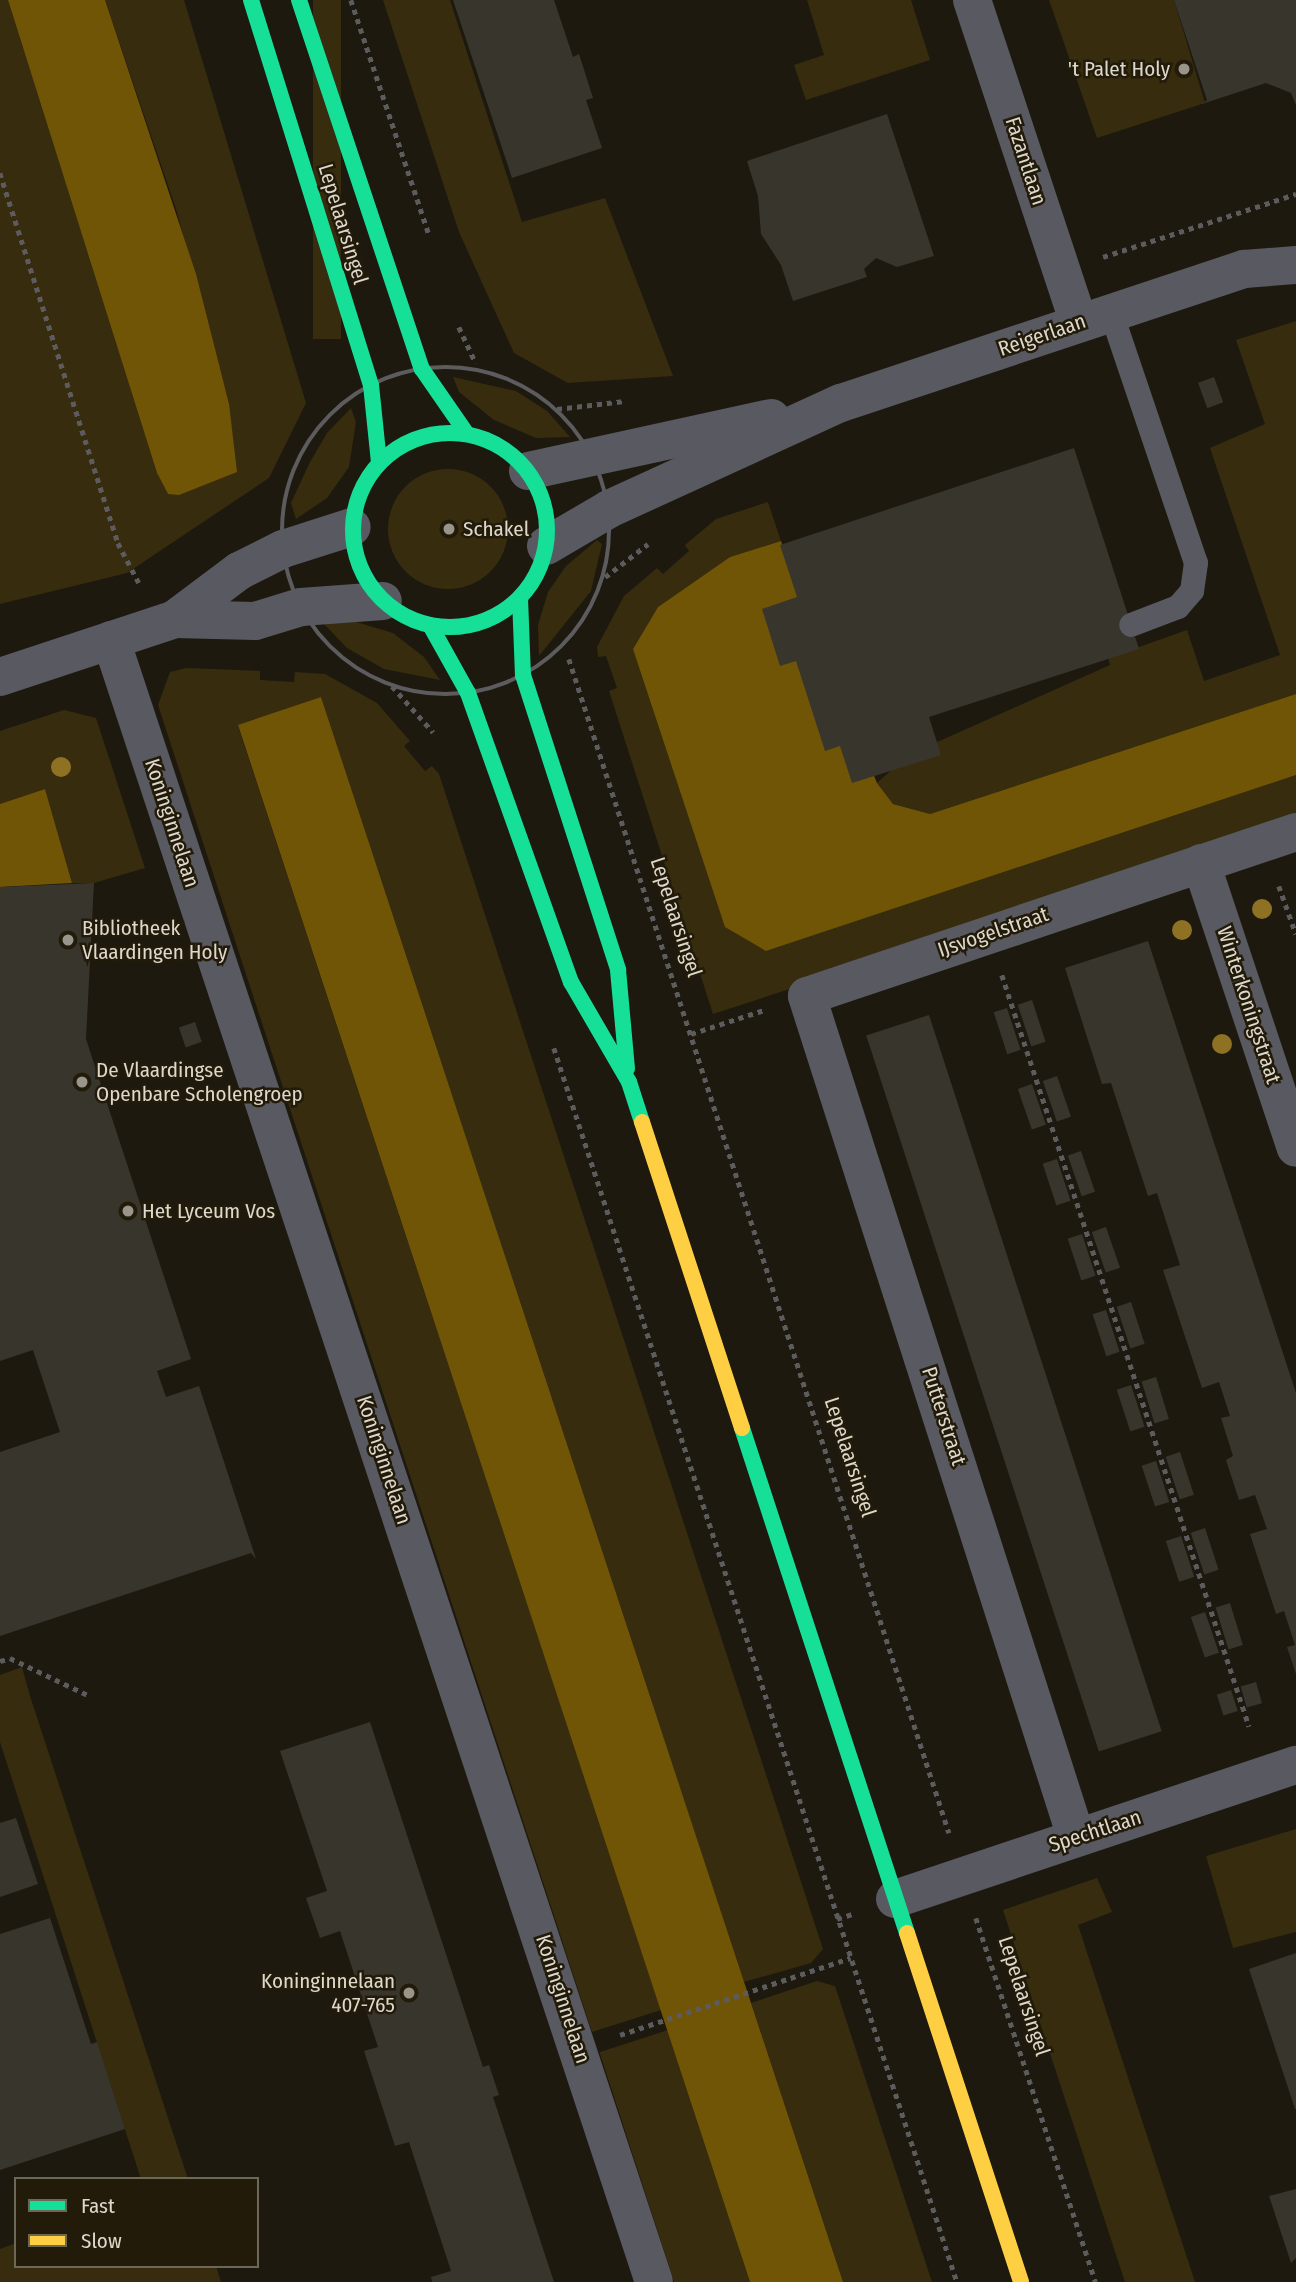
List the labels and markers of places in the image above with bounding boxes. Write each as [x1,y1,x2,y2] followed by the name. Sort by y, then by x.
[1068,56,1170,82] place label: 't Palet Holy
[1176,61,1192,77] marker: 't Palet Holy
[463,516,529,542] place label: Schakel
[441,521,457,537] marker: Schakel
[82,915,227,965] place label: Bibliotheek Vlaardingen Holy
[60,932,76,948] marker: Bibliotheek Vlaardingen Holy
[96,1057,303,1107] place label: De Vlaardingse Openbare Scholengroep
[74,1074,90,1090] marker: De Vlaardingse Openbare Scholengroep
[142,1198,275,1224] place label: Het Lyceum Vos
[120,1203,136,1219] marker: Het Lyceum Vos
[261,1968,395,2018] place label: Koninginnelaan 407-765
[401,1985,417,2001] marker: Koninginnelaan 407-765

